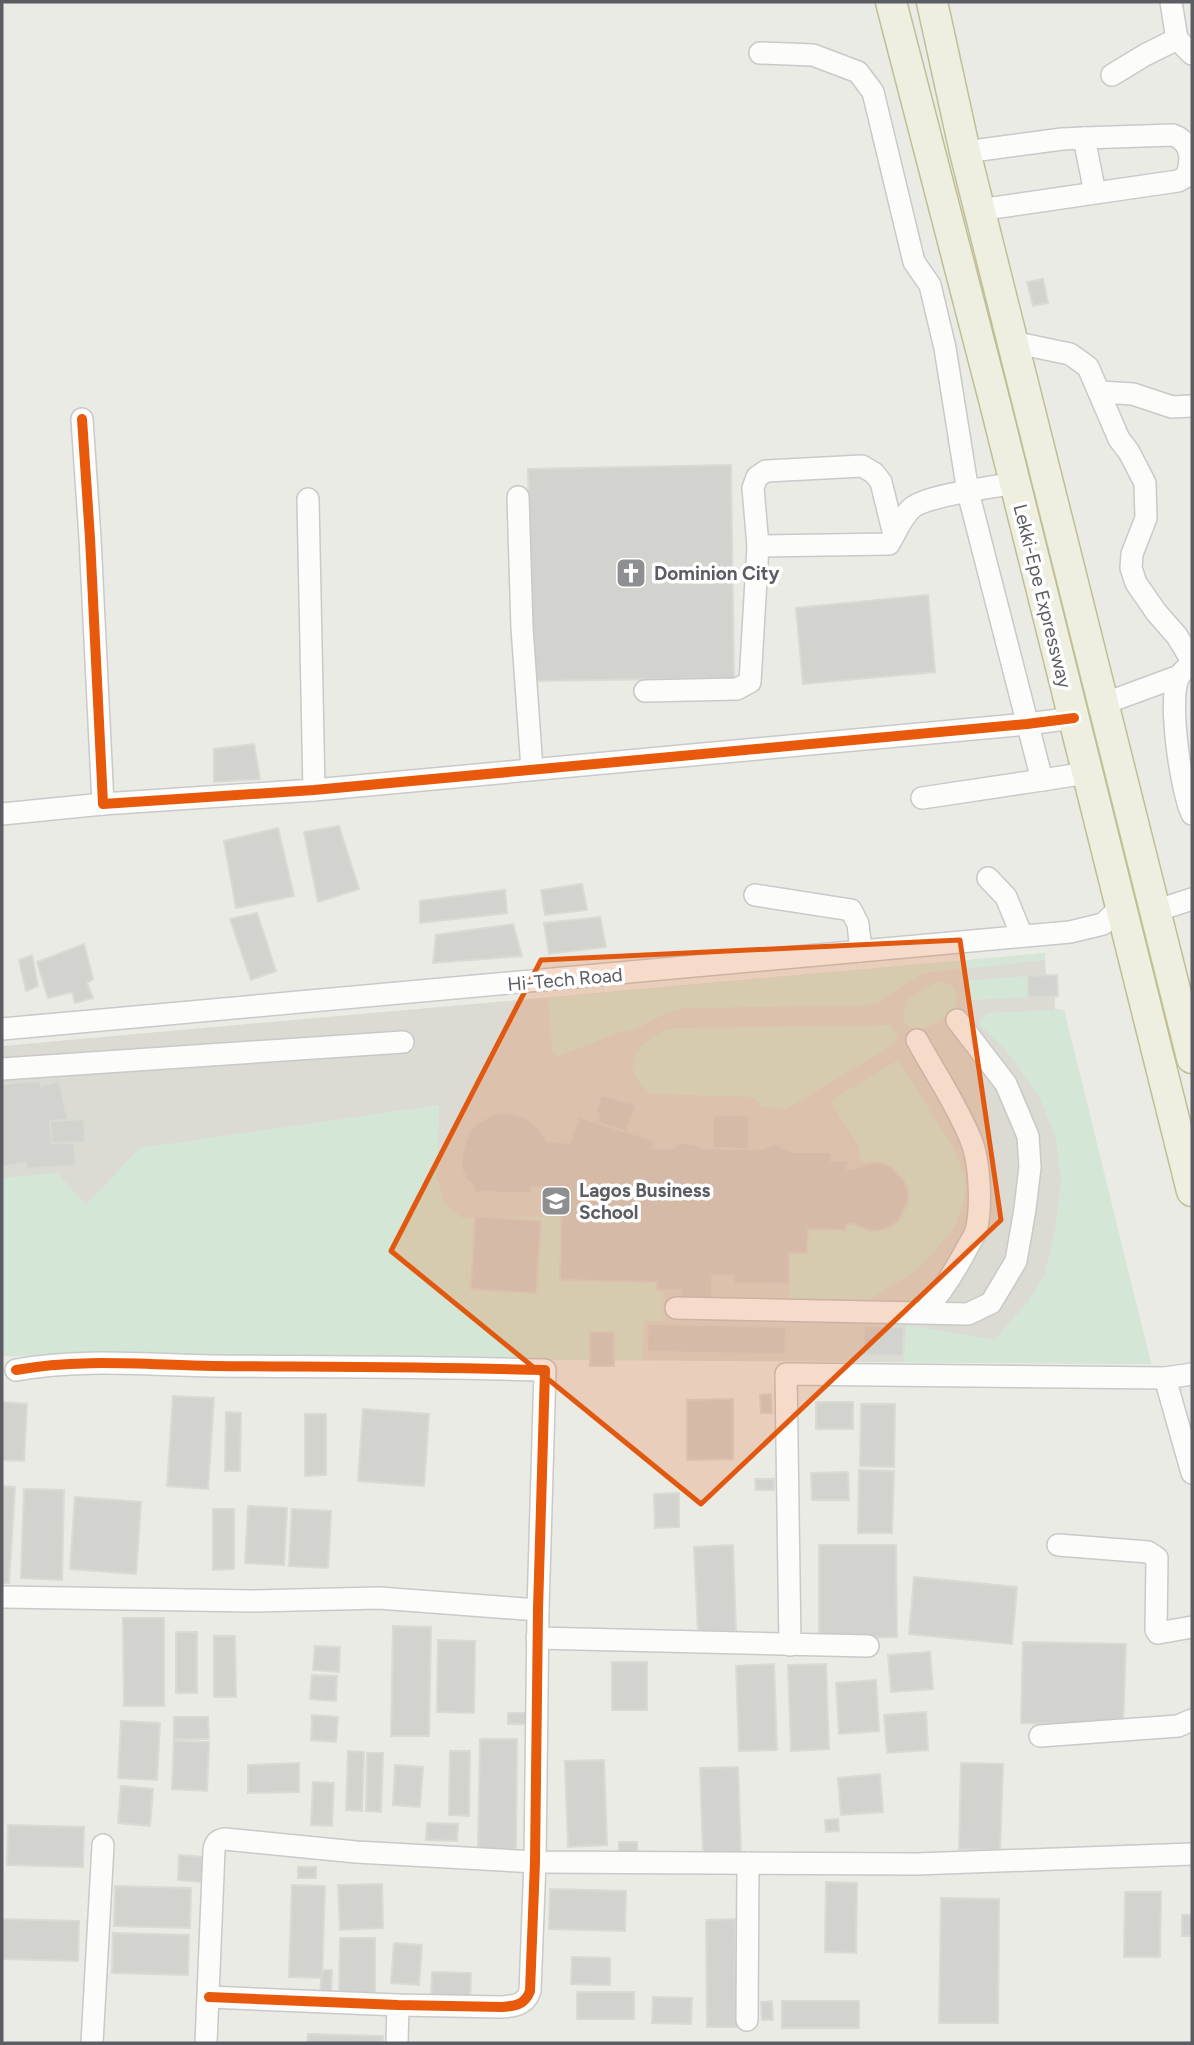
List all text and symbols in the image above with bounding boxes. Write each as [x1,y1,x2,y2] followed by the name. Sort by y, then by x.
[1009,502,1077,690] street label: Lekki-Epe Expressway
[614,556,648,590] church icon: Dominion City
[654,562,779,585] place label: Dominion City
[506,963,624,996] street label: Hi-Tech Road
[579,1179,711,1224] place label: Lagos Business School
[539,1184,573,1218] school or university icon: Lagos Business School

